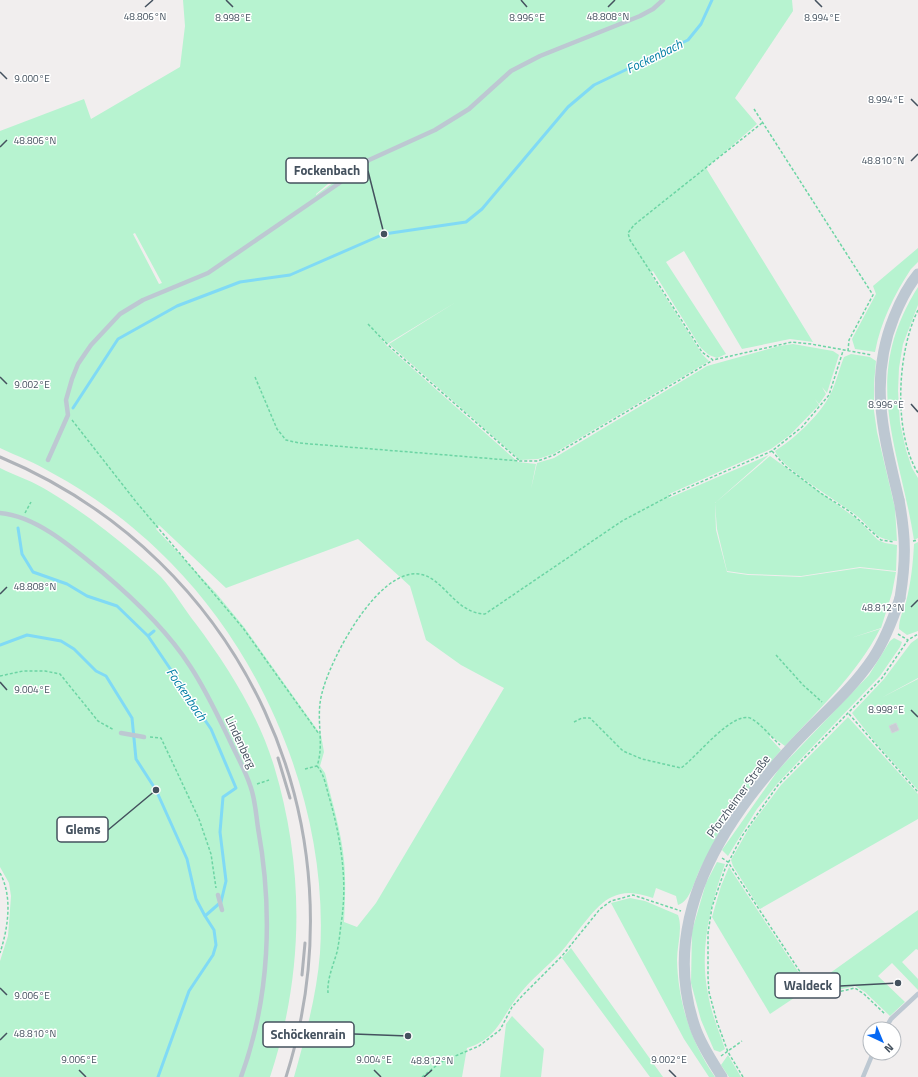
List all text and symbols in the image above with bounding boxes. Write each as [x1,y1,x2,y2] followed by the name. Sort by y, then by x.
[124,9,166,24] text: 48.806°N
[587,9,629,24] text: 48.808°N
[215,10,251,25] text: 8.998°E
[509,10,545,25] text: 8.996°E
[804,10,840,25] text: 8.994°E
[622,34,686,78] water label: Fockenbach
[14,71,50,86] text: 9.000°E
[868,92,904,107] text: 8.994°E
[14,133,56,148] text: 48.806°N
[862,153,904,168] text: 48.810°N
[286,158,368,183] callout: Fockenbach
[294,160,360,180] text: Fockenbach
[14,377,50,392] text: 9.002°E
[868,397,904,412] text: 8.996°E
[14,579,56,594] text: 48.808°N
[862,600,904,615] text: 48.812°N
[162,663,213,725] water label: Fockenbach
[14,682,50,697] text: 9.004°E
[868,702,904,717] text: 8.998°E
[220,712,262,772] street label: Lindenberg
[701,751,775,841] street label: Pforzheimer Straße
[57,817,108,842] callout: Glems
[65,819,101,839] text: Glems
[775,973,840,998] callout: Waldeck
[784,975,832,995] text: Waldeck
[14,988,50,1003] text: 9.006°E
[862,1021,902,1061] north arrow
[263,1022,354,1047] callout: Schöckenrain
[270,1024,346,1044] text: Schöckenrain
[14,1026,56,1041] text: 48.810°N
[881,1040,897,1057] text: N
[61,1052,97,1067] text: 9.006°E
[356,1052,392,1067] text: 9.004°E
[651,1052,687,1067] text: 9.002°E
[411,1053,453,1068] text: 48.812°N

